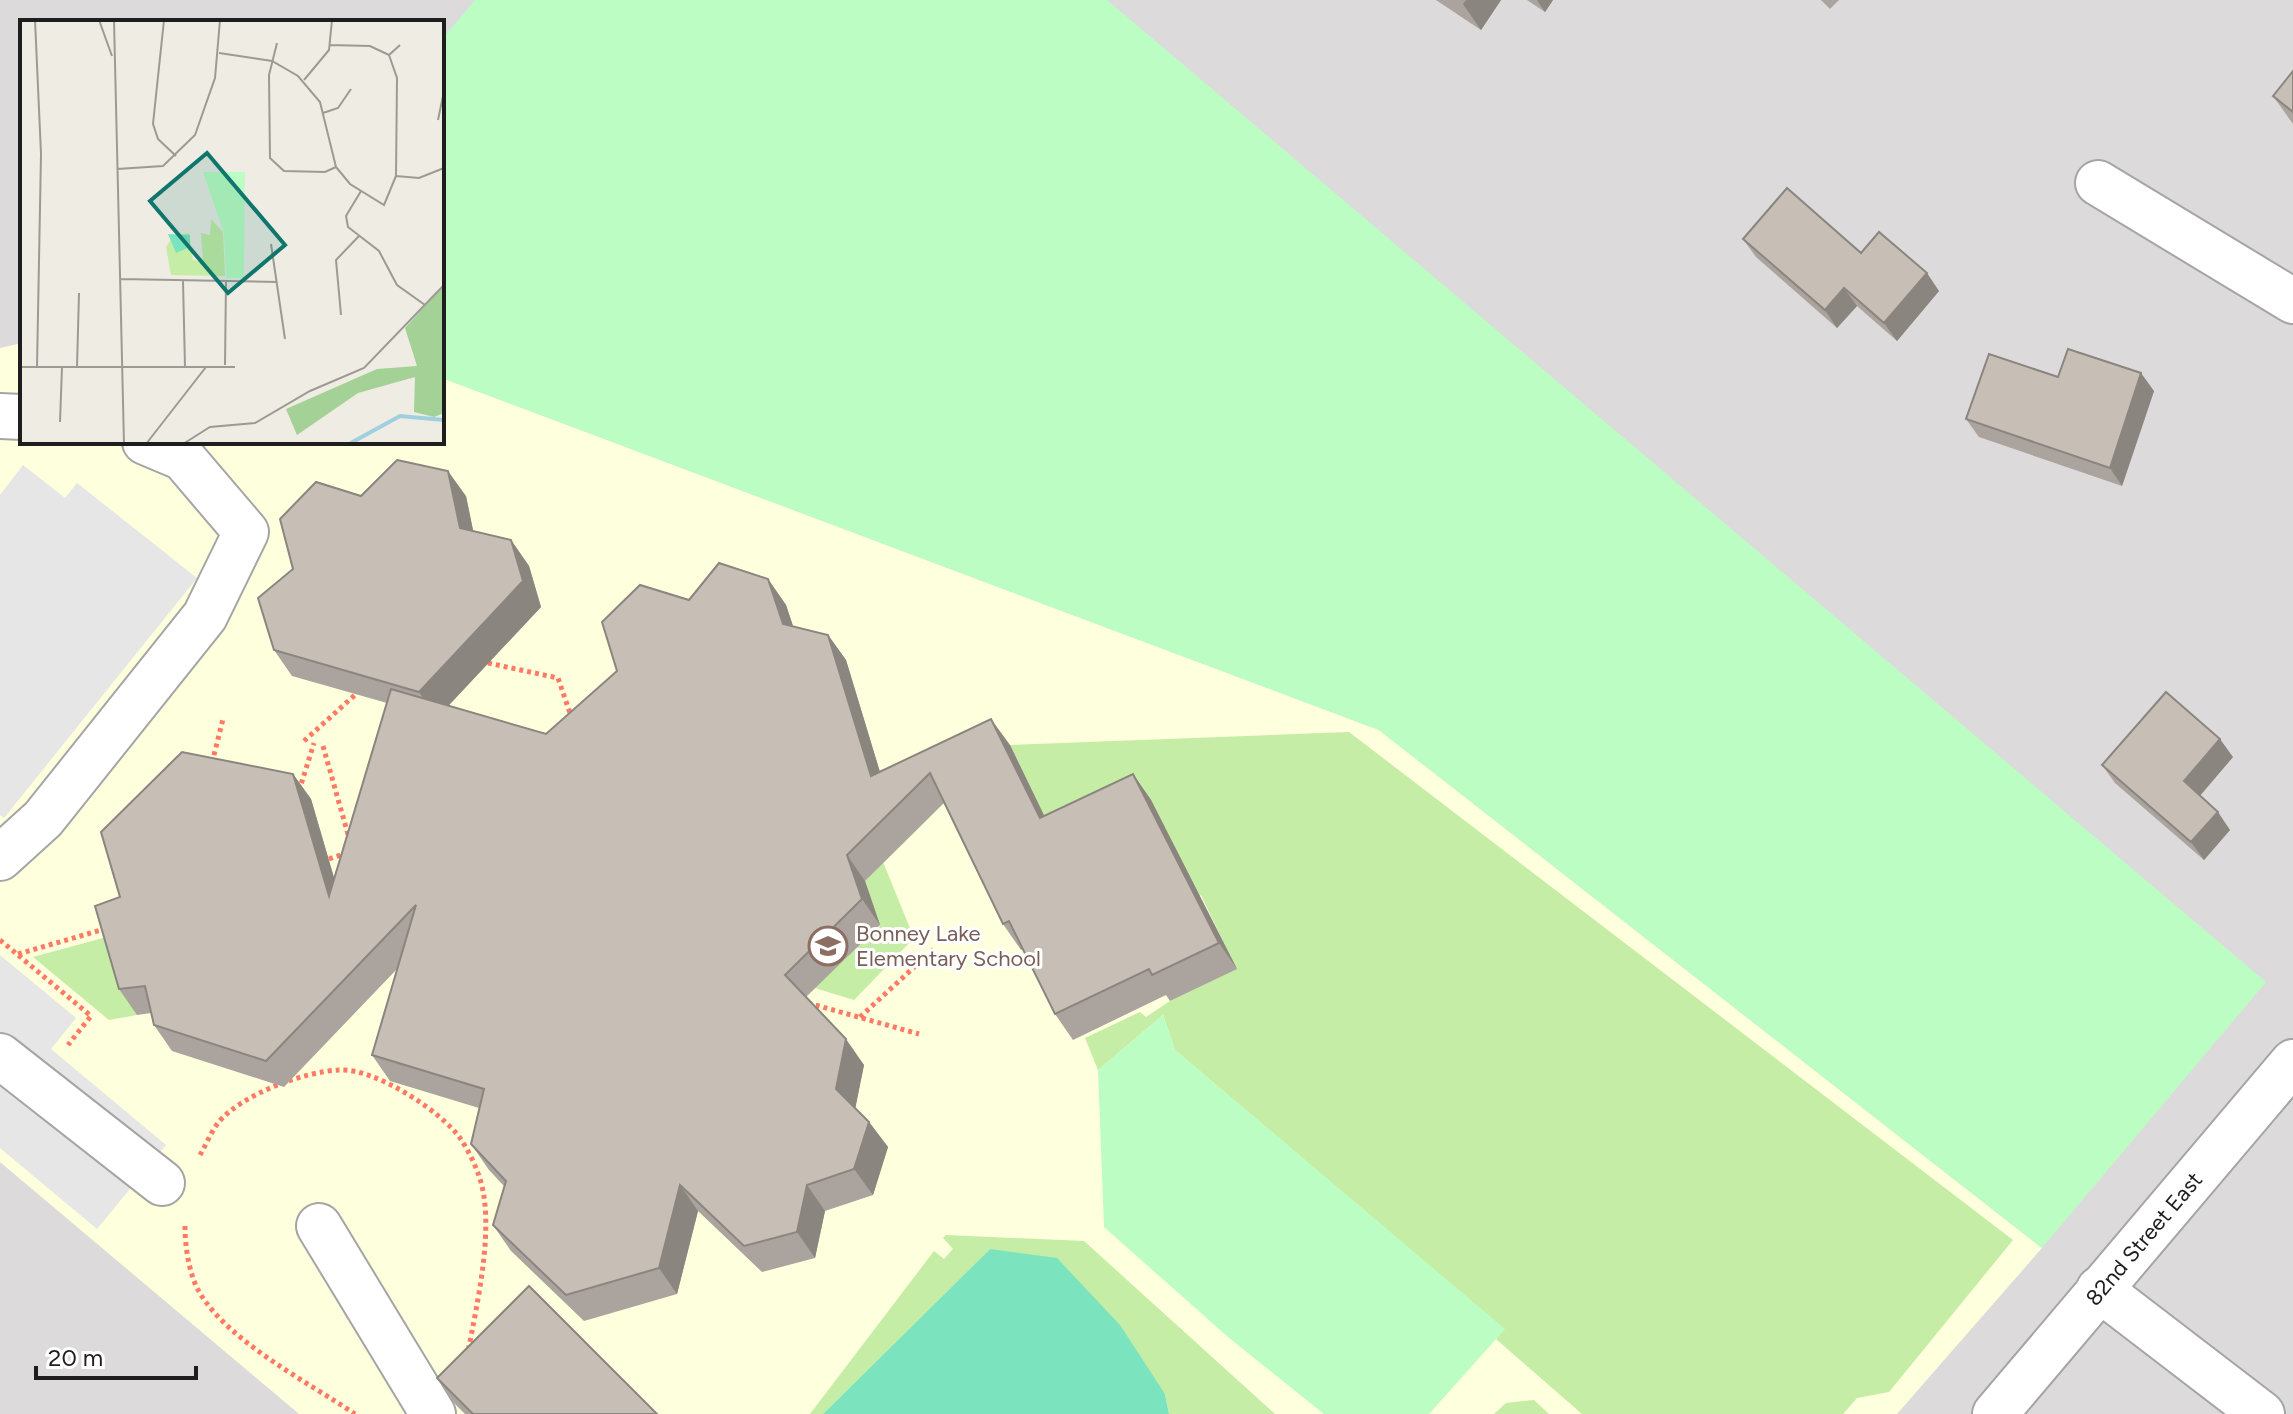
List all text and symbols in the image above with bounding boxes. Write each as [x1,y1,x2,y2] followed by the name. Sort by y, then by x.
[20,20,444,444] inset map
[856,920,1041,972] place label: Bonney Lake Elementary School
[807,925,849,967] school or university icon: Bonney Lake Elementary School
[2080,1166,2208,1311] street label: 82nd Street East
[36,1330,196,1380] scale bar
[48,1343,103,1372] text: 20 m

